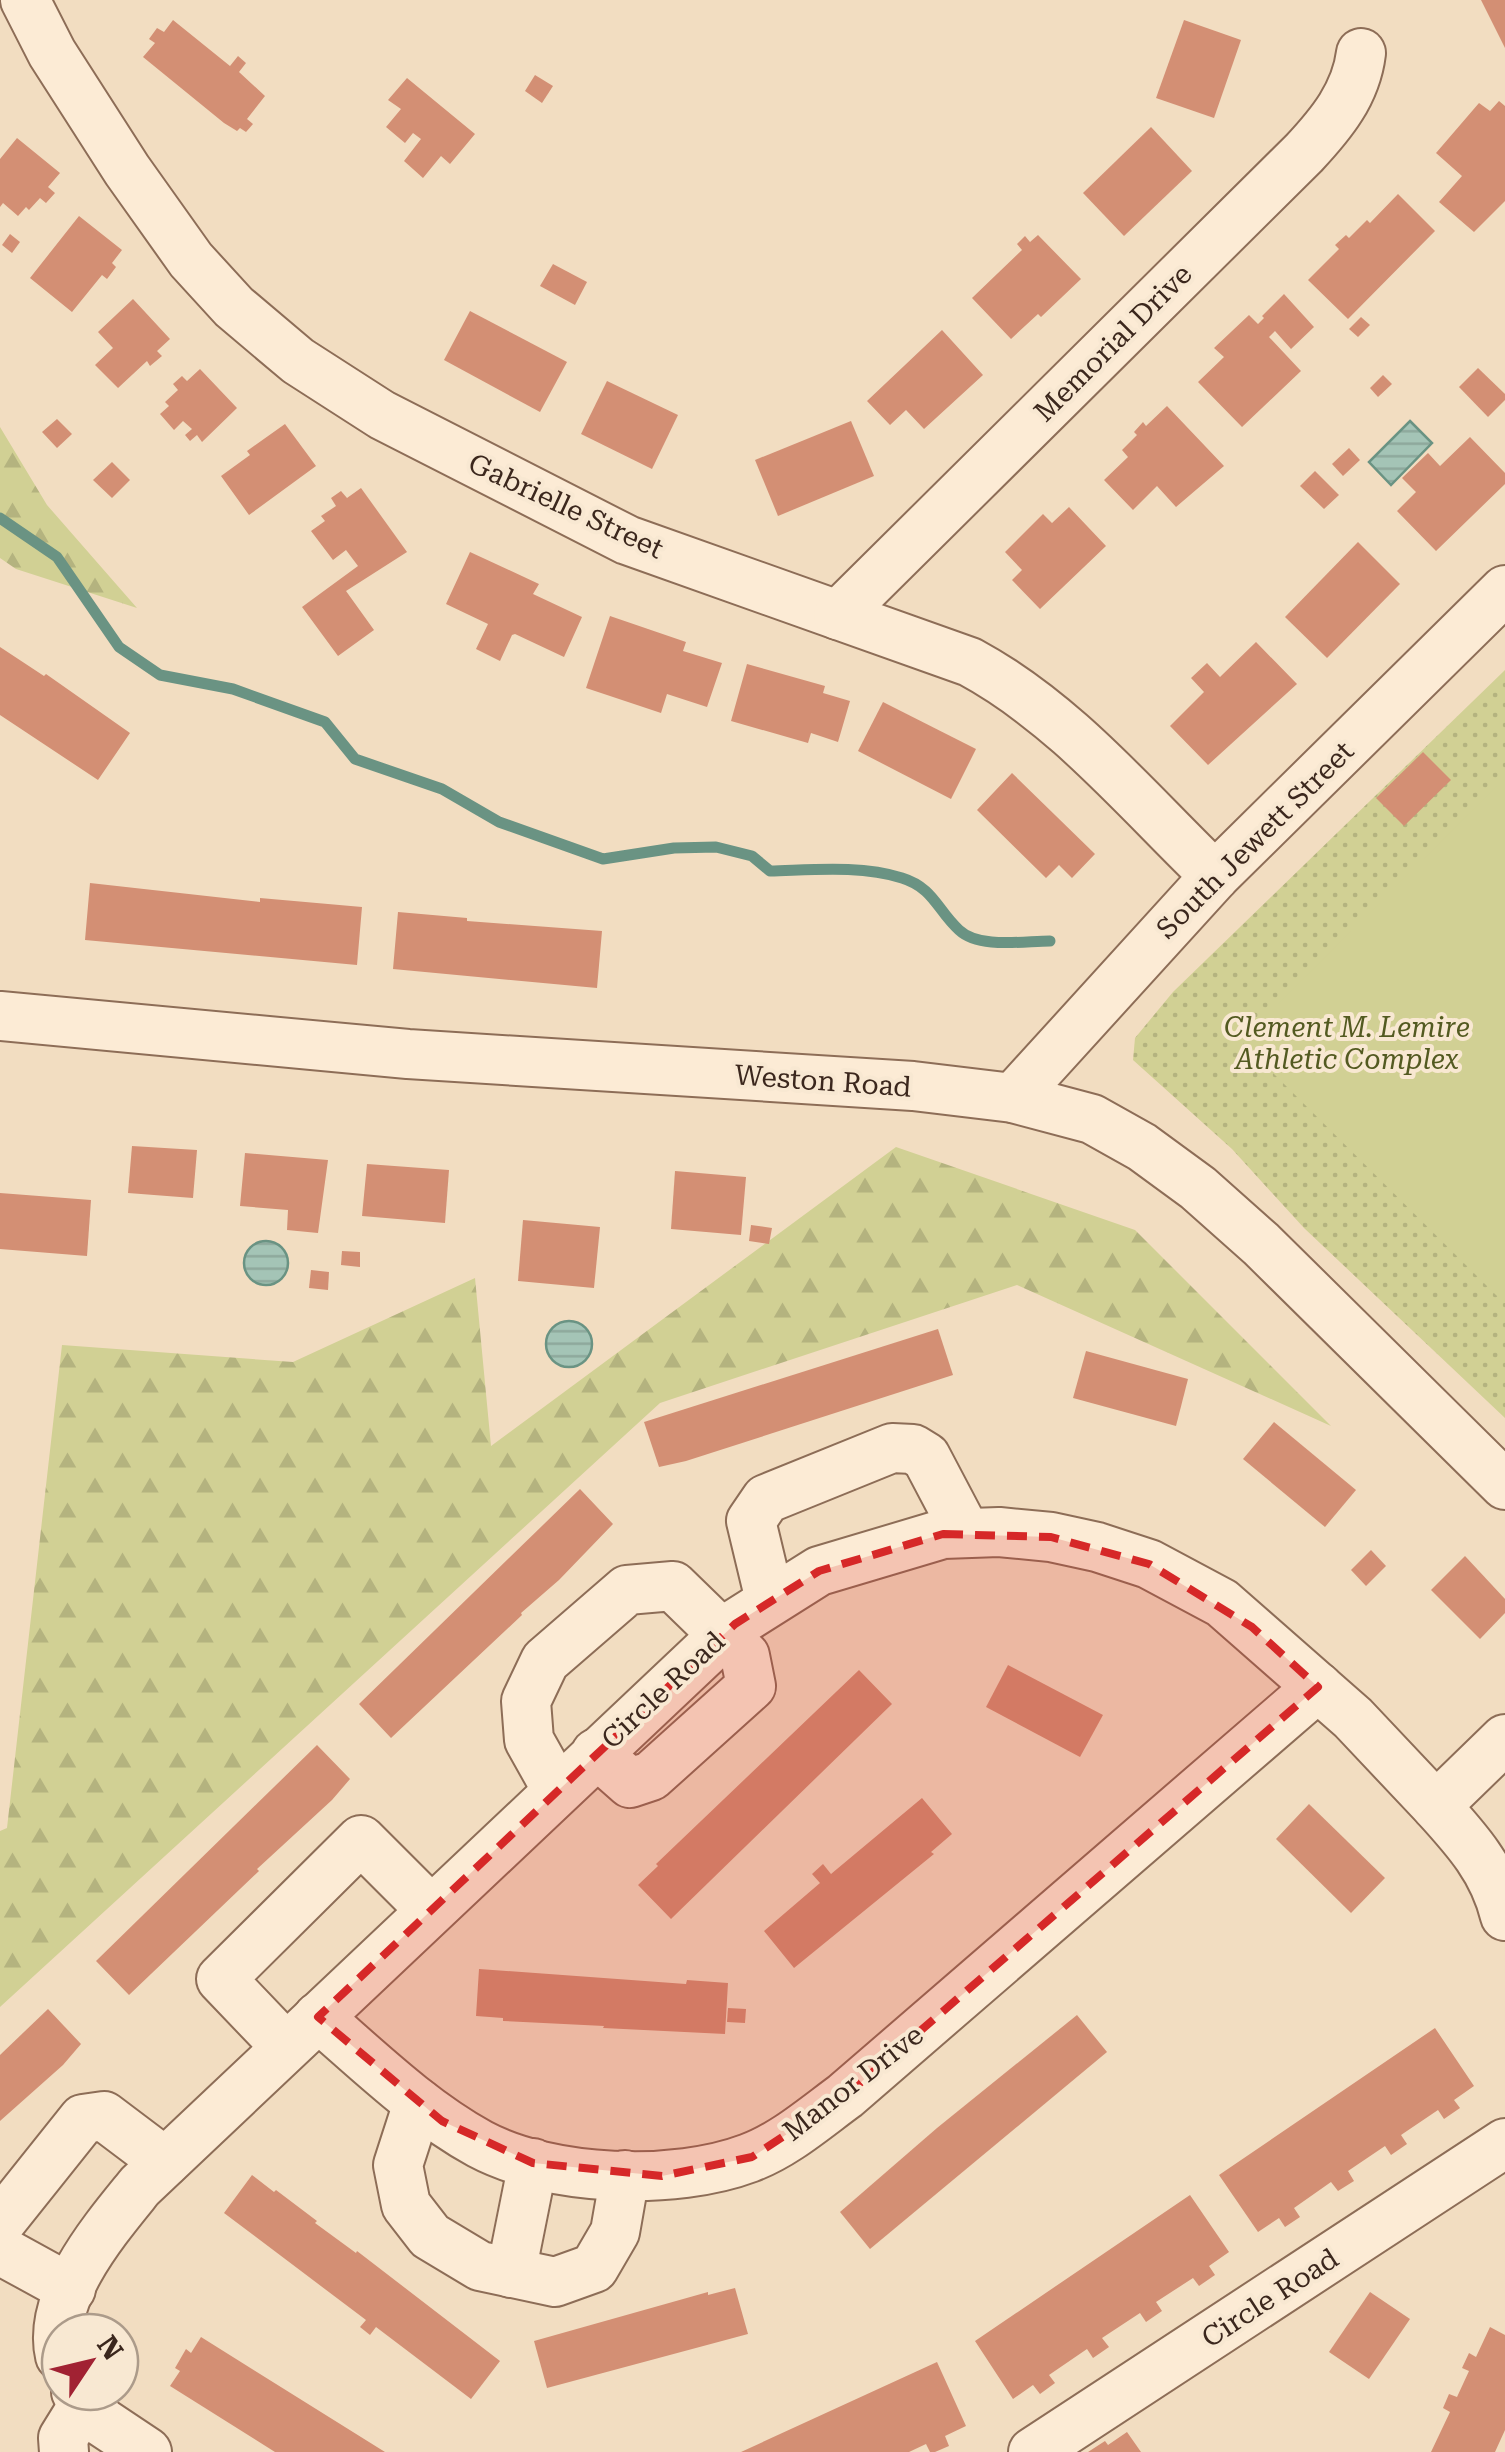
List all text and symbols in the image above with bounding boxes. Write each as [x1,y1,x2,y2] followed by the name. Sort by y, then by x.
[1027,257,1199,429] street label: Memorial Drive
[463,446,669,566] street label: Gabrielle Street
[1150,735,1360,945] street label: South Jewett Street
[1224,1011,1470,1076] park label: Clement M. Lemire Athletic Complex
[733,1058,913,1104] street label: Weston Road
[595,1625,731,1755] street label: Circle Road
[776,2018,930,2148] street label: Manor Drive
[1196,2242,1344,2354] street label: Circle Road
[40,2312,140,2412] north arrow
[90,2330,130,2366] text: N

